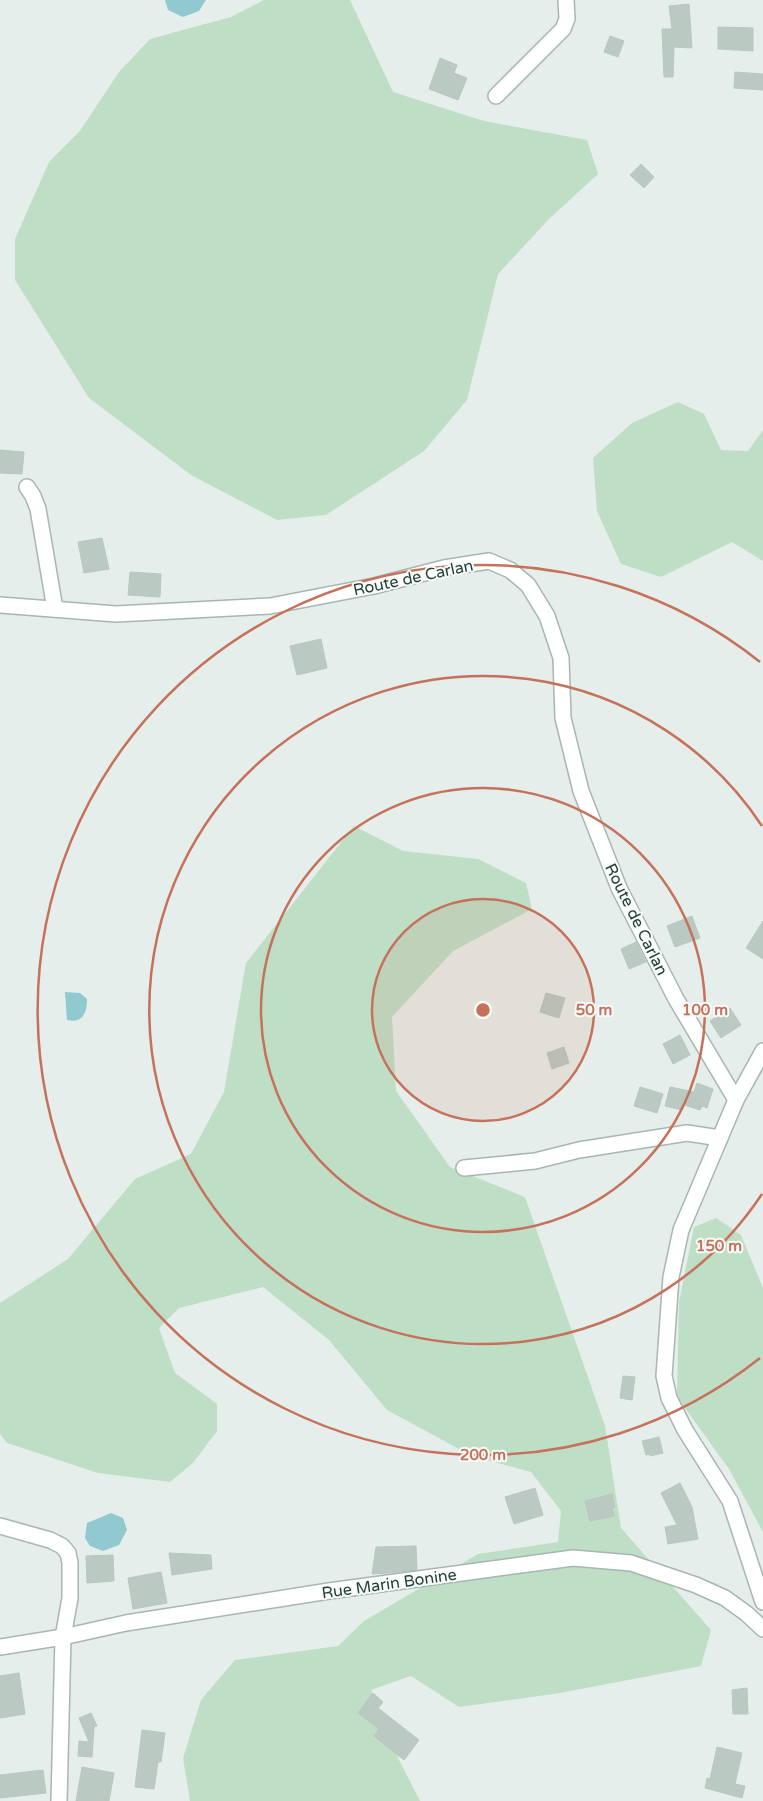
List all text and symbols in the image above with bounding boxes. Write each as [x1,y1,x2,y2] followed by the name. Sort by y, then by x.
[351,555,475,600] street label: Route de Carlan
[600,860,672,979] street label: Route de Carlan
[474,1001,492,1019] centre of rings
[576,1001,612,1019] text: 50 m
[682,1001,728,1019] text: 100 m
[696,1237,742,1255] text: 150 m
[460,1446,506,1464] text: 200 m
[320,1565,458,1603] street label: Rue Marin Bonine

